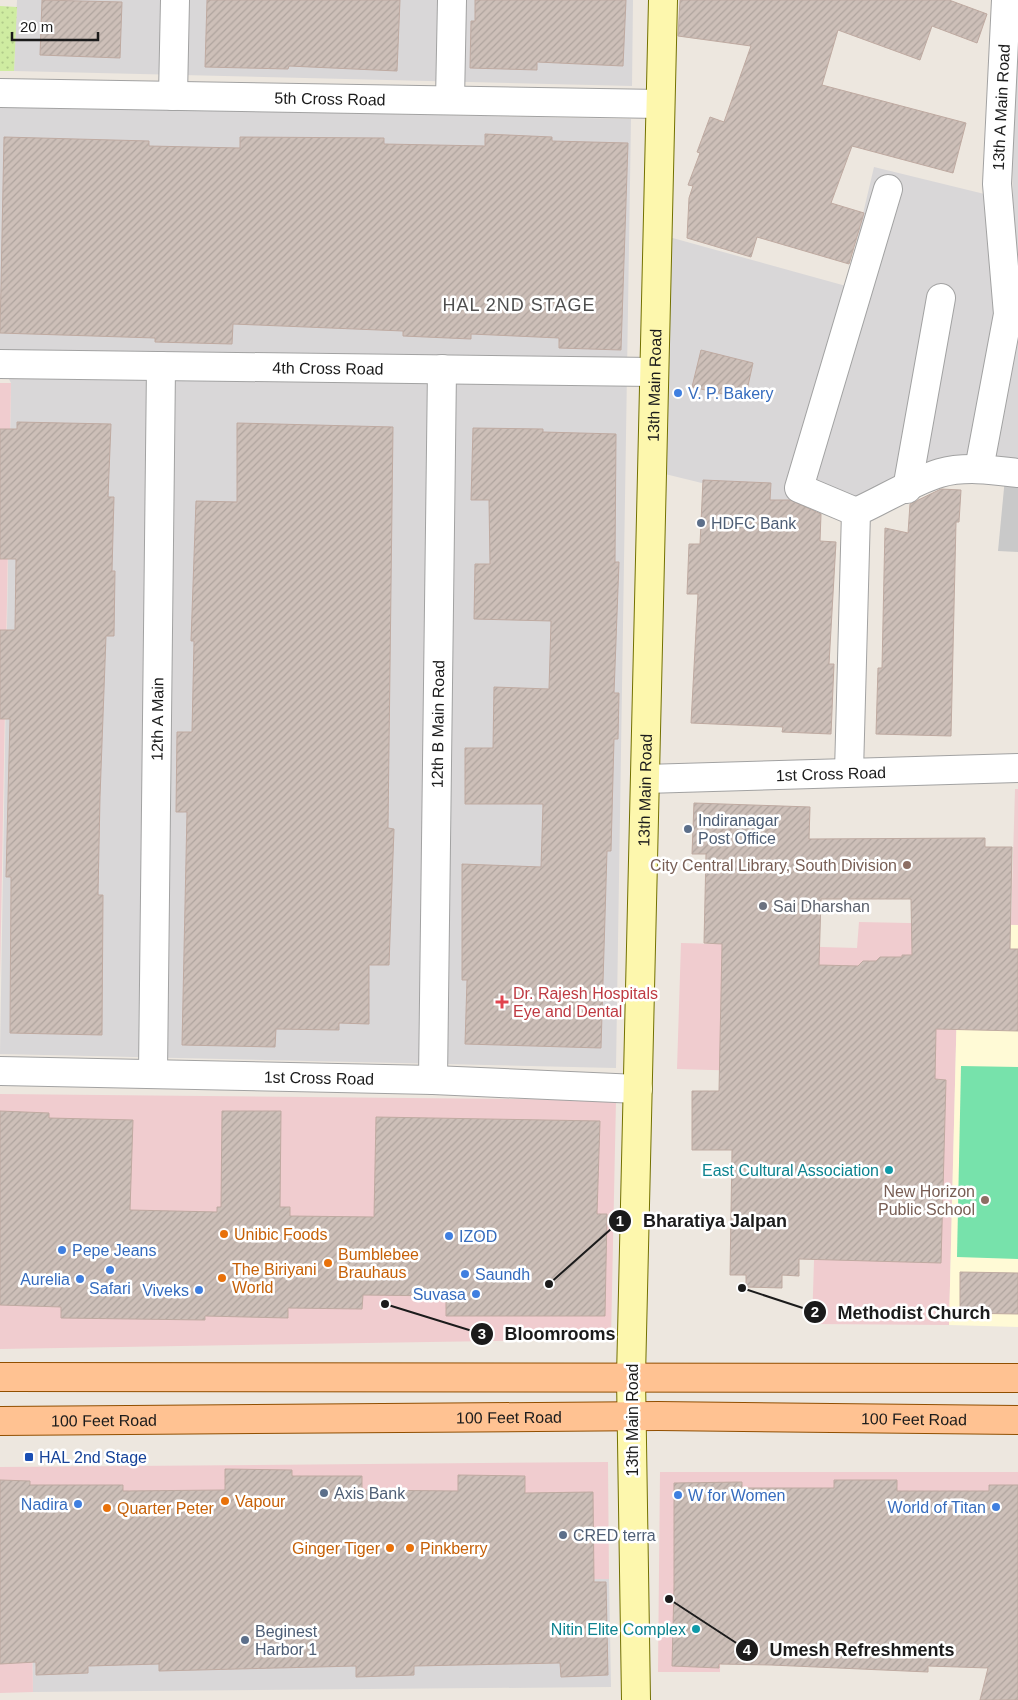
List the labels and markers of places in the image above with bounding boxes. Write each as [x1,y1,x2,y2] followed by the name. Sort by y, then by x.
[688,385,773,402] place label: V. P. Bakery
[672,387,684,399] marker: V. P. Bakery
[711,515,797,532] place label: HDFC Bank
[695,517,707,529] marker: HDFC Bank
[698,812,780,847] place label: Indiranagar Post Office
[682,823,694,835] marker: Indiranagar Post Office
[650,857,897,874] place label: City Central Library, South Division
[901,859,913,871] marker: City Central Library, South Division
[773,898,870,915] place label: Sai Dharshan
[757,900,769,912] marker: Sai Dharshan
[513,985,658,1020] place label: Dr. Rajesh Hospitals Eye and Dental
[495,995,509,1009] marker: Dr. Rajesh Hospitals Eye and Dental
[702,1162,879,1179] place label: East Cultural Association
[883,1164,895,1176] marker: East Cultural Association
[878,1183,975,1218] place label: New Horizon Public School
[979,1194,991,1206] marker: New Horizon Public School
[608,1205,797,1238] callout: Bharatiya Jalpan
[234,1226,327,1243] place label: Unibic Foods
[218,1228,230,1240] marker: Unibic Foods
[459,1228,497,1245] place label: IZOD
[443,1230,455,1242] marker: IZOD
[72,1242,157,1259] place label: Pepe Jeans
[56,1244,68,1256] marker: Pepe Jeans
[338,1246,419,1281] place label: Bumblebee Brauhaus
[322,1257,334,1269] marker: Bumblebee Brauhaus
[232,1261,316,1296] place label: The Biriyani World
[104,1264,116,1276] marker: Safari
[475,1266,530,1283] place label: Saundh
[459,1268,471,1280] marker: Saundh
[20,1271,70,1288] place label: Aurelia
[216,1272,228,1284] marker: The Biriyani World
[74,1273,86,1285] marker: Aurelia
[89,1280,131,1297] place label: Safari
[142,1282,189,1299] place label: Viveks
[193,1284,205,1296] marker: Viveks
[413,1286,466,1303] place label: Suvasa
[470,1288,482,1300] marker: Suvasa
[802,1296,1000,1329] callout: Methodist Church
[470,1317,626,1350] callout: Bloomrooms
[39,1449,147,1466] place label: HAL 2nd Stage
[23,1451,35,1463] marker: HAL 2nd Stage
[334,1485,406,1502] place label: Axis Bank
[318,1487,330,1499] marker: Axis Bank
[688,1487,786,1504] place label: W for Women
[672,1489,684,1501] marker: W for Women
[235,1493,286,1510] place label: Vapour
[219,1495,231,1507] marker: Vapour
[21,1496,68,1513] place label: Nadira
[72,1498,84,1510] marker: Nadira
[888,1499,986,1516] place label: World of Titan
[117,1500,215,1517] place label: Quarter Peter
[990,1501,1002,1513] marker: World of Titan
[101,1502,113,1514] marker: Quarter Peter
[573,1527,656,1544] place label: CRED terra
[557,1529,569,1541] marker: CRED terra
[292,1540,381,1557] place label: Ginger Tiger
[420,1540,488,1557] place label: Pinkberry
[384,1542,396,1554] marker: Ginger Tiger
[404,1542,416,1554] marker: Pinkberry
[551,1621,686,1638] place label: Nitin Elite Complex
[255,1623,318,1658] place label: Beginest Harbor 1
[690,1623,702,1635] marker: Nitin Elite Complex
[735,1633,965,1666] callout: Umesh Refreshments
[239,1634,251,1646] marker: Beginest Harbor 1

